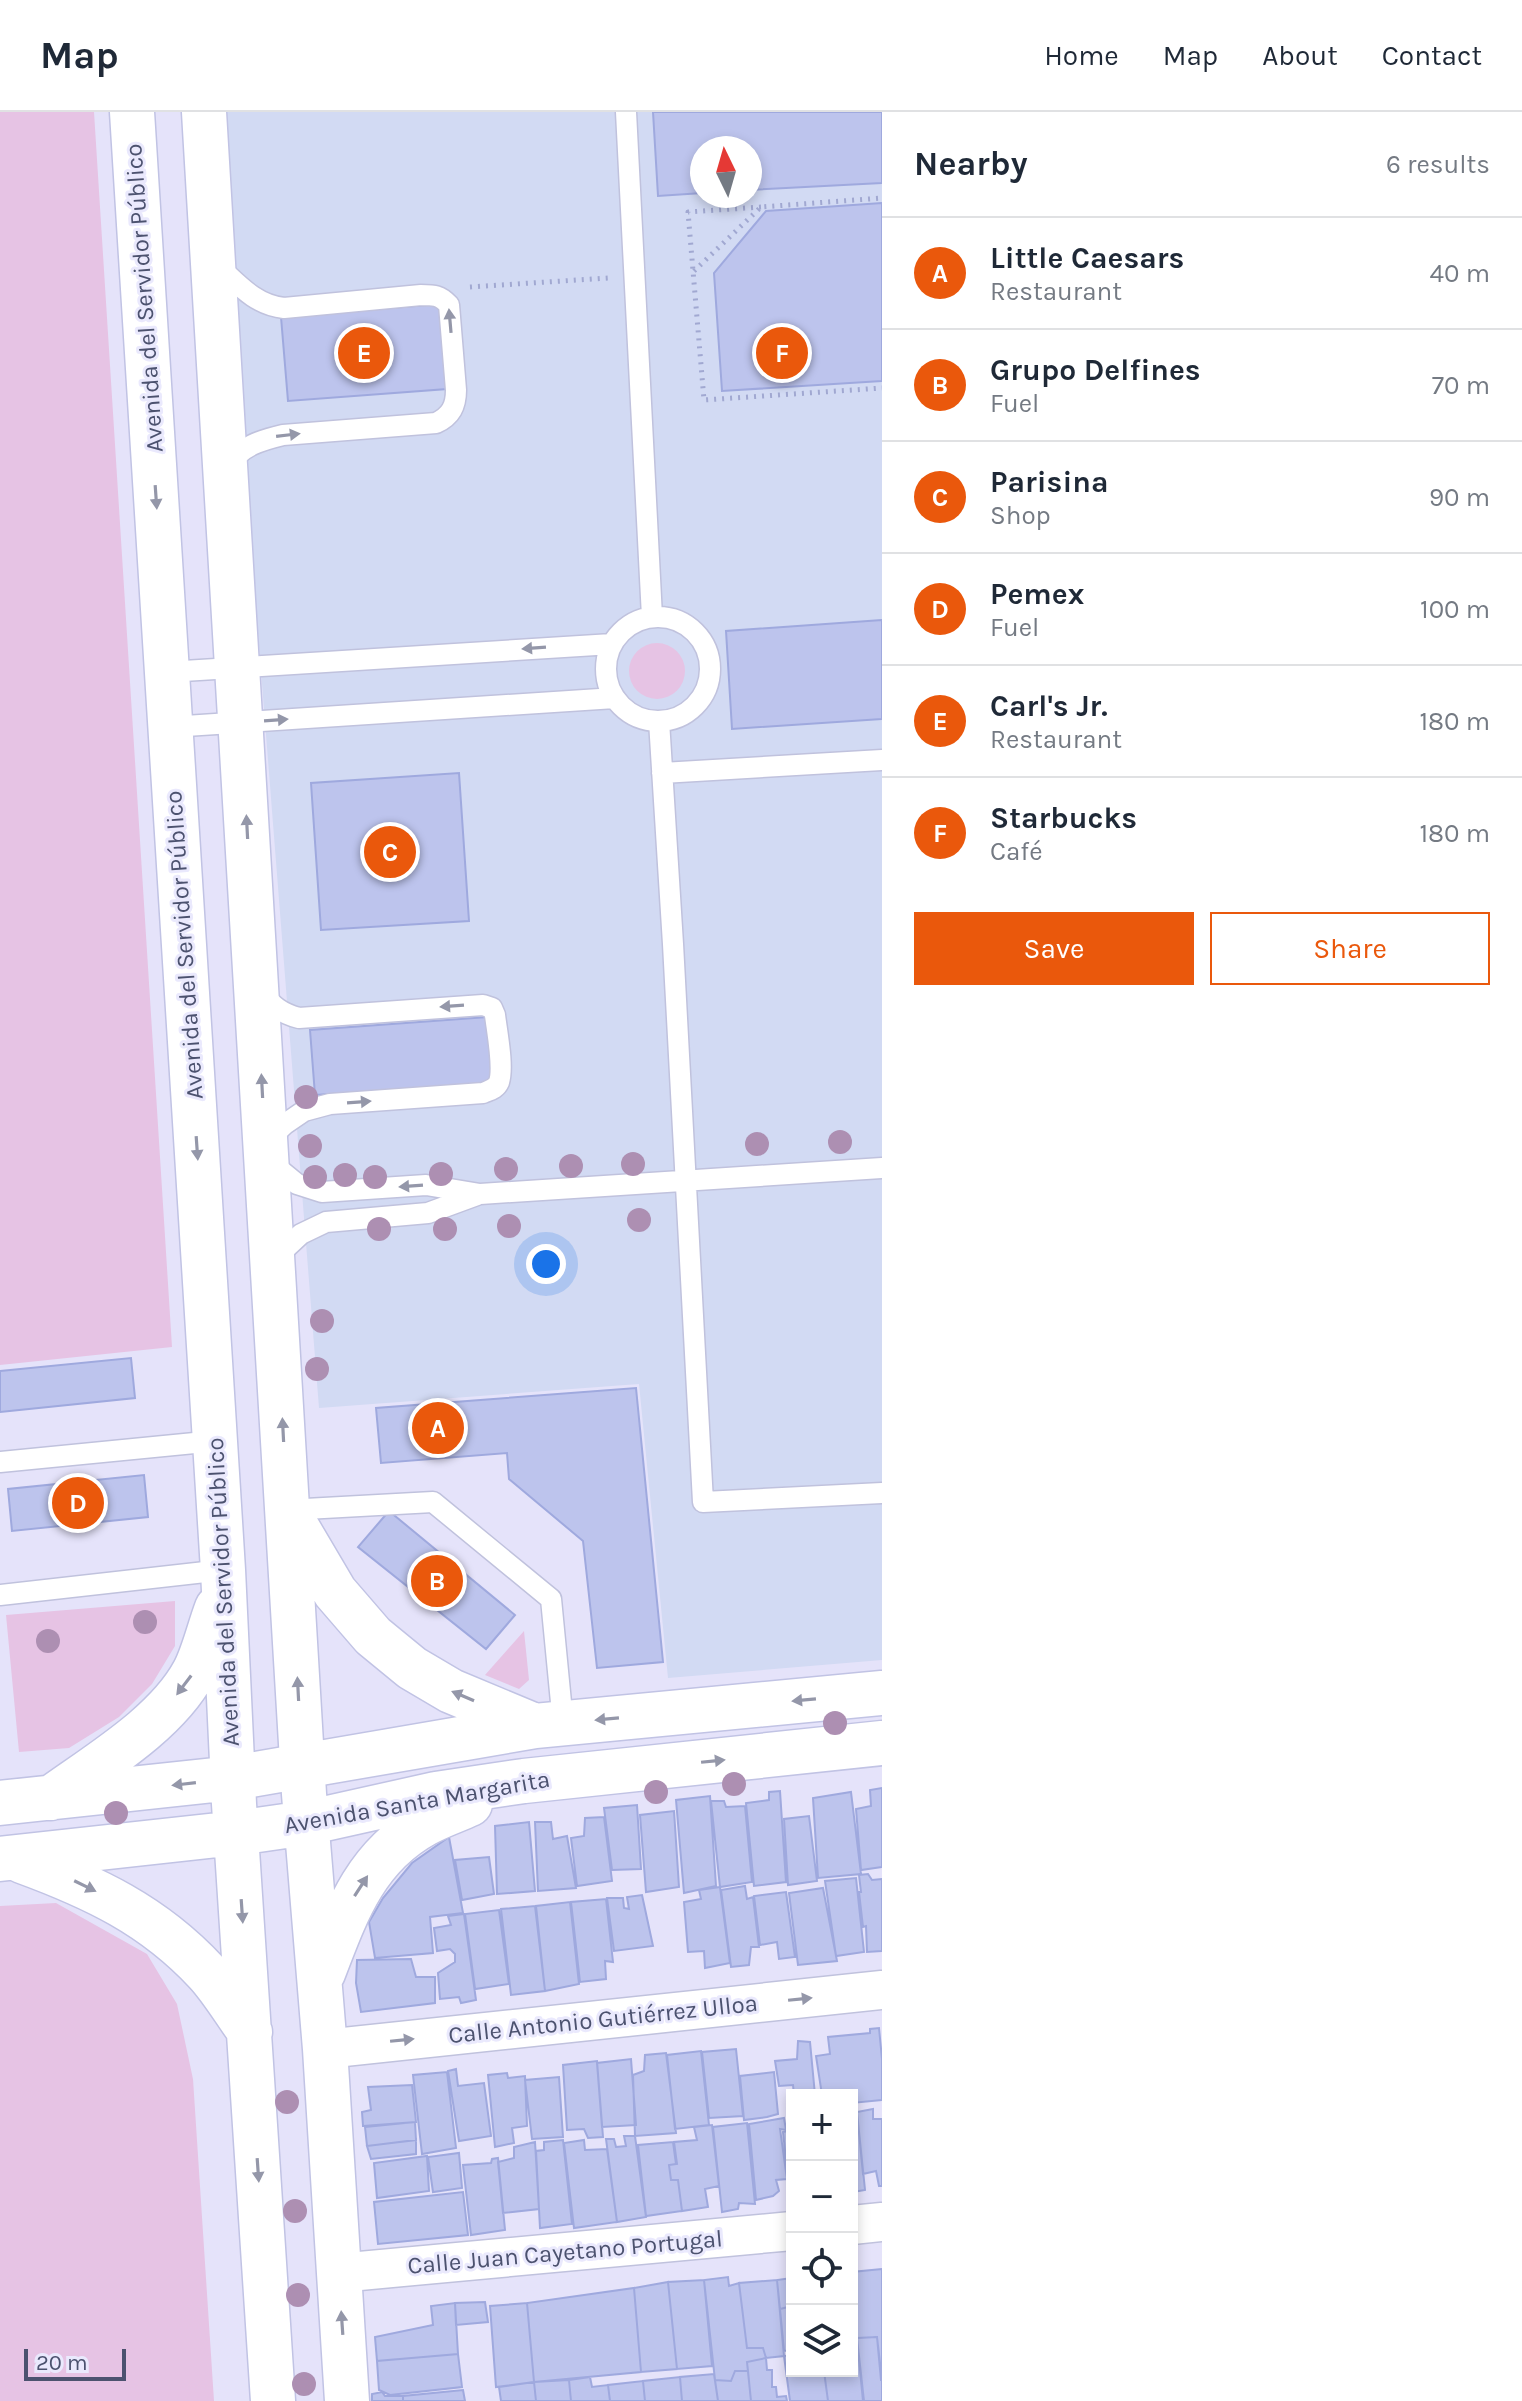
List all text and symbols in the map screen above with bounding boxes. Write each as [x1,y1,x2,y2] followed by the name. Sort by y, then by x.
[40,33,119,78] text: Map
[1044,39,1119,72] text: Home
[1163,39,1218,72] text: Map
[1262,39,1338,72] text: About
[1382,39,1482,72] text: Contact
[690,136,762,208] north arrow
[119,143,169,453] street label: Avenida del Servidor Público
[914,144,1028,184] text: Nearby
[1386,149,1490,180] text: 6 results
[990,240,1184,276] text: Little Caesars
[932,258,948,289] text: A
[1430,258,1490,289] text: 40 m
[990,276,1122,307] text: Restaurant
[444,308,457,333] one-way arrow
[338,323,390,383] pin: E
[756,323,808,383] pin: F
[990,352,1201,388] text: Grupo Delfines
[932,370,948,401] text: B
[1432,370,1490,401] text: 70 m
[990,388,1039,419] text: Fuel
[276,428,301,441] one-way arrow
[990,464,1109,500] text: Parisina
[932,482,948,513] text: C
[1429,482,1490,513] text: 90 m
[150,485,163,510] one-way arrow
[990,500,1051,531] text: Shop
[990,576,1084,612] text: Pemex
[931,594,949,625] text: D
[1420,594,1490,625] text: 100 m
[990,612,1039,643] text: Fuel
[521,642,546,655] one-way arrow
[990,688,1108,724] text: Carl's Jr.
[932,706,948,737] text: E
[1420,706,1490,737] text: 180 m
[264,713,289,726] one-way arrow
[990,724,1122,755] text: Restaurant
[159,790,209,1100] street label: Avenida del Servidor Público
[990,800,1137,836] text: Starbucks
[240,814,253,839] one-way arrow
[933,818,947,849] text: F
[1420,818,1490,849] text: 180 m
[364,822,416,882] pin: C
[990,836,1043,867] text: Café
[914,912,1194,985] button: Save
[1210,912,1490,985] button: Share
[439,1000,464,1013] one-way arrow
[255,1073,268,1098] one-way arrow
[347,1095,372,1108] one-way arrow
[191,1136,204,1161] one-way arrow
[398,1180,423,1193] one-way arrow
[526,1244,566,1284] your location
[412,1398,464,1458] pin: A
[276,1417,289,1442] one-way arrow
[201,1437,245,1747] street label: Avenida del Servidor Público
[52,1473,104,1533] pin: D
[411,1551,463,1611] pin: B
[177,1674,193,1695] one-way arrow
[291,1676,304,1701] one-way arrow
[451,1689,475,1702] one-way arrow
[791,1694,816,1707] one-way arrow
[594,1713,619,1726] one-way arrow
[701,1755,726,1768] one-way arrow
[282,1765,552,1839] street label: Avenida Santa Margarita
[171,1777,196,1790] one-way arrow
[354,1875,368,1897] one-way arrow
[74,1879,97,1893] one-way arrow
[235,1899,248,1924] one-way arrow
[447,1989,759,2049] street label: Calle Antonio Gutiérrez Ulloa
[788,1992,813,2005] one-way arrow
[390,2034,415,2047] one-way arrow
[786,2089,858,2377] map controls
[786,2089,858,2161] button: +
[252,2158,265,2183] one-way arrow
[786,2161,858,2233] button: −
[406,2224,724,2280] street label: Calle Juan Cayetano Portugal
[786,2233,858,2305] button: locate
[786,2305,858,2377] button: layers
[335,2310,348,2335] one-way arrow
[24,2345,126,2381] scale bar
[36,2350,88,2376] text: 20 m

